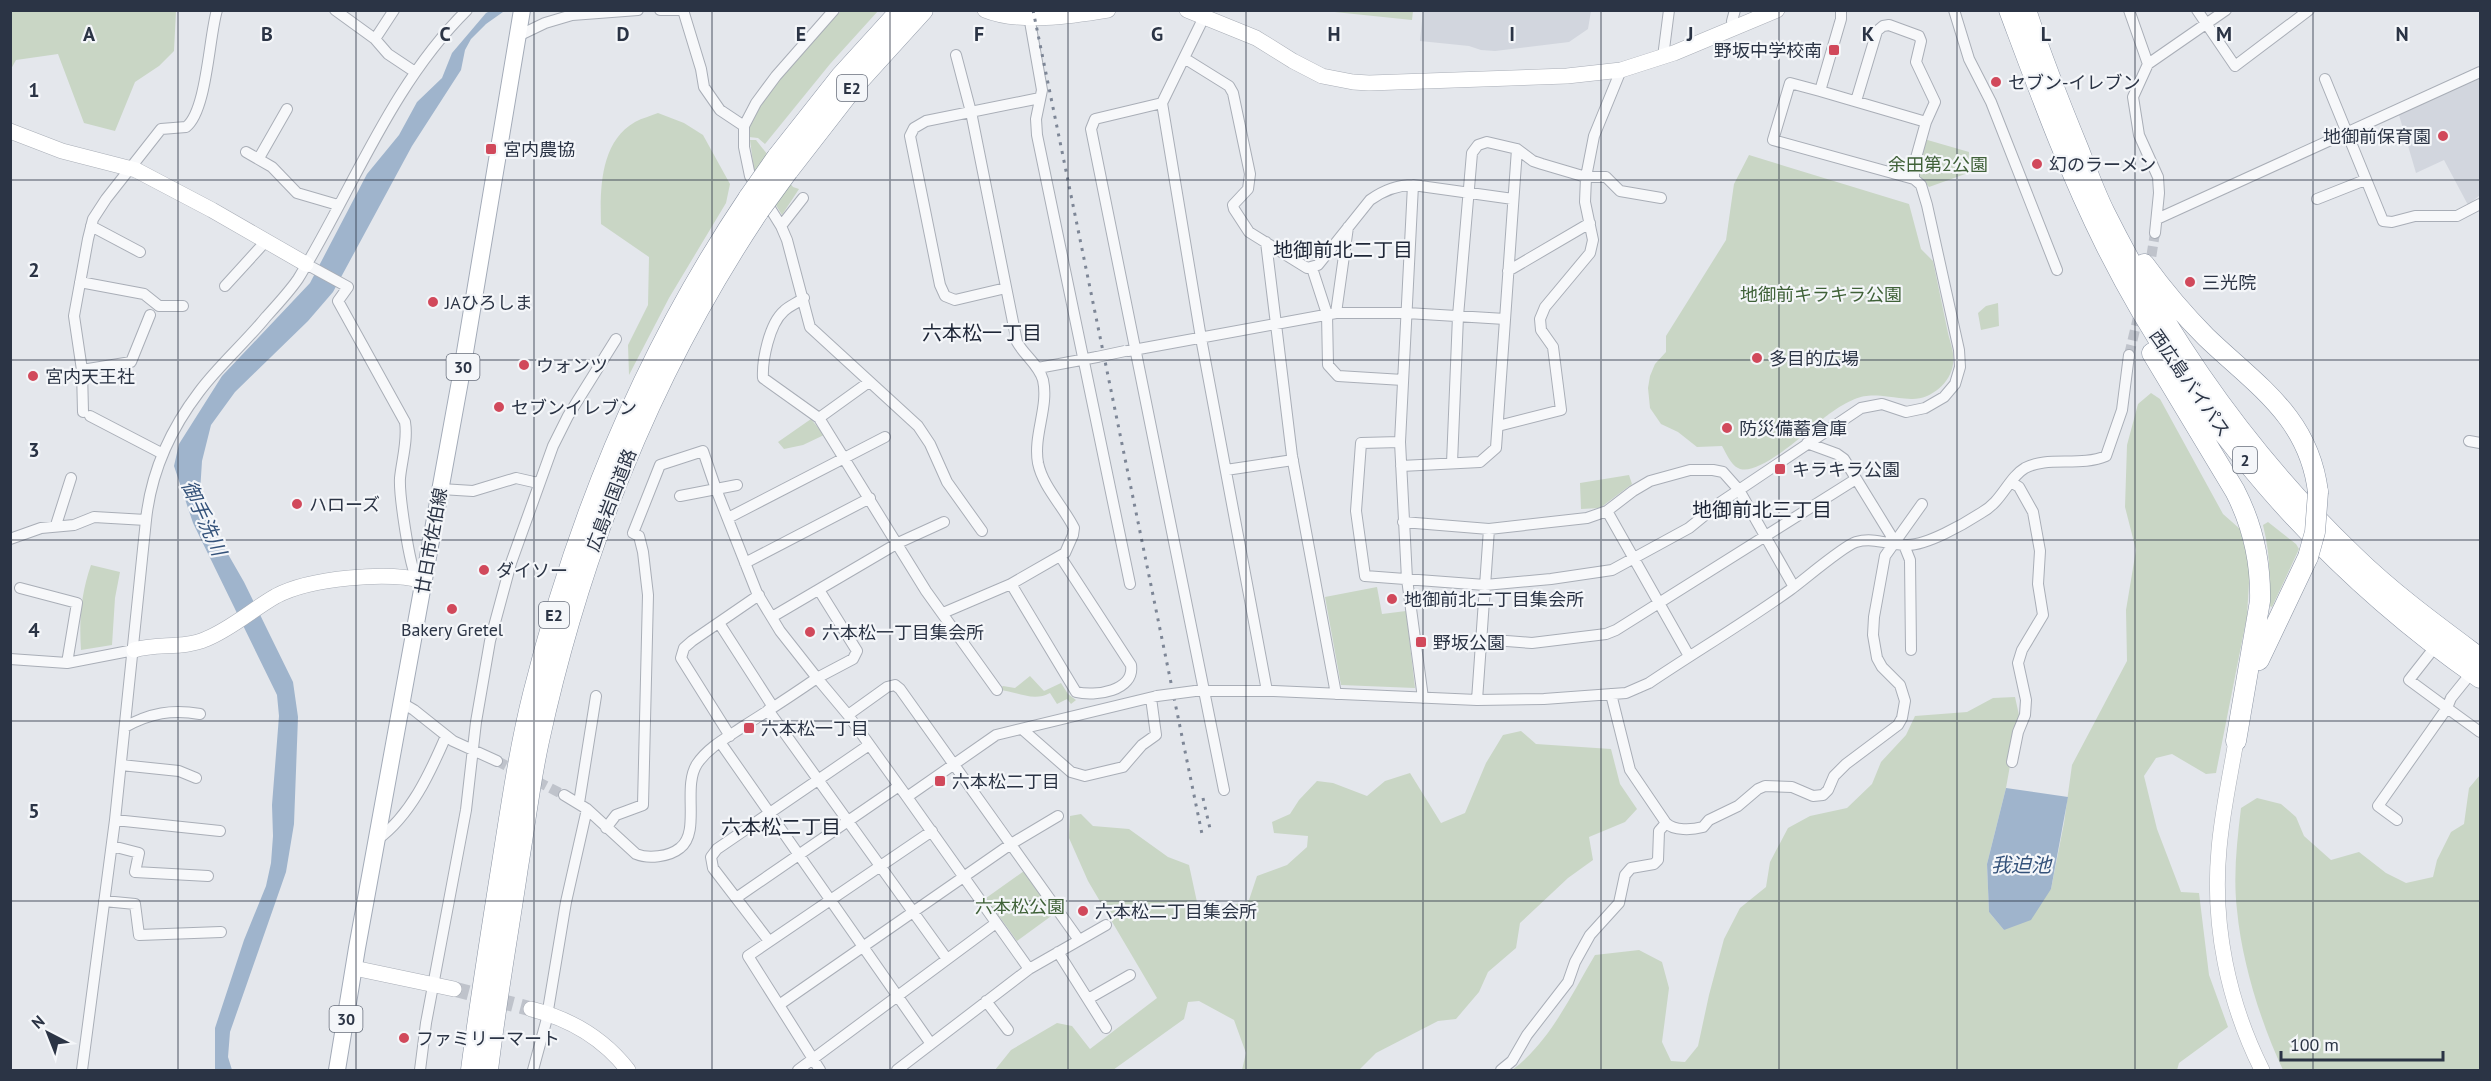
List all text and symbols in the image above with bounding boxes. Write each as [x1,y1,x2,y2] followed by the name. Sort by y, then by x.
[83,21,96,47] text: A
[261,21,273,47] text: B
[439,21,451,47] text: C
[617,21,630,47] text: D
[796,21,806,47] text: E
[974,21,984,47] text: F
[1151,21,1163,47] text: G
[1327,21,1341,47] text: H
[1509,21,1515,47] text: I
[1686,21,1693,47] text: J
[1862,21,1875,47] text: K
[2041,21,2052,47] text: L
[2216,21,2232,47] text: M
[2395,21,2409,47] text: N
[1714,39,1822,62] place label: 野坂中学校南
[1827,43,1841,57] marker: 野坂中学校南
[2008,71,2140,94] place label: セブン-イレブン
[837,75,867,101] road number: E2
[1989,75,2003,89] marker: セブン-イレブン
[28,77,40,103] text: 1
[2323,125,2431,148] place label: 地御前保育園
[2436,129,2450,143] marker: 地御前保育園
[503,138,575,161] place label: 宮内農協
[484,142,498,156] marker: 宮内農協
[1888,153,1988,176] park label: 余田第2公園
[2049,153,2156,176] place label: 幻のラーメン
[2030,157,2044,171] marker: 幻のラーメン
[1273,237,1413,263] district label: 地御前北二丁目
[28,257,40,283] text: 2
[2202,271,2256,294] place label: 三光院
[2183,275,2197,289] marker: 三光院
[1740,283,1902,306] park label: 地御前キラキラ公園
[444,291,533,314] place label: JAひろしま
[426,295,440,309] marker: JAひろしま
[922,320,1042,346] district label: 六本松一丁目
[2145,325,2235,441] street label: 西広島バイパス
[1769,347,1859,370] place label: 多目的広場
[1750,351,1764,365] marker: 多目的広場
[446,354,480,380] road number: 30
[536,354,608,377] place label: ウォンツ
[517,358,531,372] marker: ウォンツ
[45,365,135,388] place label: 宮内天王社
[26,369,40,383] marker: 宮内天王社
[511,396,637,419] place label: セブンイレブン
[492,400,506,414] marker: セブンイレブン
[1739,417,1847,440] place label: 防災備蓄倉庫
[1720,421,1734,435] marker: 防災備蓄倉庫
[28,437,40,463] text: 3
[581,445,641,555] street label: 広島岩国道路
[2233,447,2257,473] road number: 2
[1792,458,1900,481] place label: キラキラ公園
[1773,462,1787,476] marker: キラキラ公園
[176,476,233,562] water label: 御手洗川
[410,486,452,596] street label: 廿日市佐伯線
[309,493,380,516] place label: ハローズ
[290,497,304,511] marker: ハローズ
[1692,497,1832,523] district label: 地御前北三丁目
[496,559,568,582] place label: ダイソー
[477,563,491,577] marker: ダイソー
[1404,588,1584,611] place label: 地御前北二丁目集会所
[1385,592,1399,606] marker: 地御前北二丁目集会所
[445,602,459,616] marker: Bakery Gretel
[539,602,569,628] road number: E2
[28,617,40,643] text: 4
[401,618,504,641] place label: Bakery Gretel
[822,621,984,644] place label: 六本松一丁目集会所
[803,625,817,639] marker: 六本松一丁目集会所
[1433,631,1505,654] place label: 野坂公園
[1414,635,1428,649] marker: 野坂公園
[761,717,869,740] place label: 六本松一丁目
[742,721,756,735] marker: 六本松一丁目
[952,770,1060,793] place label: 六本松二丁目
[933,774,947,788] marker: 六本松二丁目
[28,798,40,824] text: 5
[721,814,841,840] district label: 六本松二丁目
[1991,852,2053,878] water label: 我迫池
[975,895,1065,918] park label: 六本松公園
[1095,900,1257,923] place label: 六本松二丁目集会所
[1076,904,1090,918] marker: 六本松二丁目集会所
[18,1003,78,1063] north arrow
[330,1006,362,1032] road number: 30
[27,1011,49,1033] text: N
[2281,1024,2443,1062] scale bar
[416,1027,560,1050] place label: ファミリーマート
[397,1031,411,1045] marker: ファミリーマート
[2290,1033,2339,1056] text: 100 m

